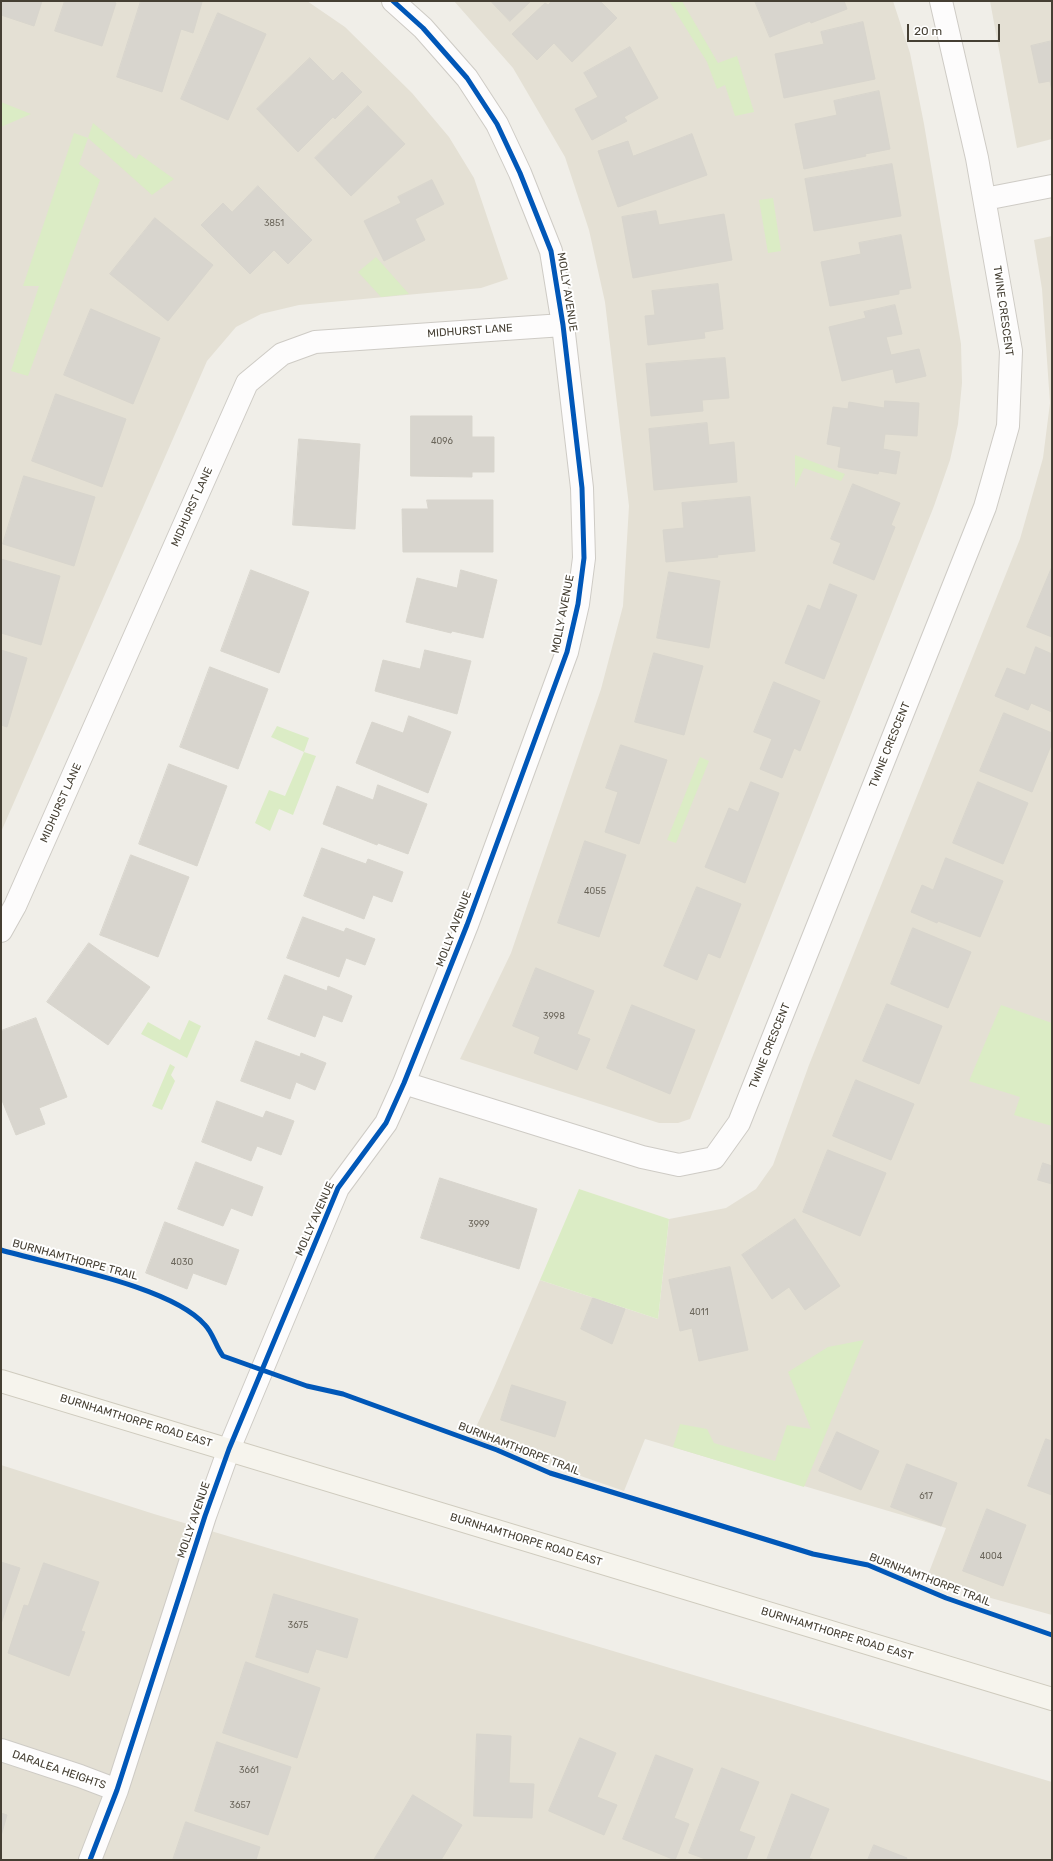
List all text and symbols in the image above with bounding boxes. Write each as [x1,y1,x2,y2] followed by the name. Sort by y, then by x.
[909,16,1002,42] scale bar
[914,24,942,38] text: 20 m
[264,218,284,228] house number: 3851
[554,251,580,333] street label: MOLLY AVENUE
[990,265,1016,357] street label: TWINE CRESCENT
[427,321,513,341] street label: MIDHURST LANE
[431,436,453,446] house number: 4096
[169,465,215,549] street label: MIDHURST LANE
[549,574,577,654] street label: MOLLY AVENUE
[867,700,913,790] street label: TWINE CRESCENT
[38,761,84,845] street label: MIDHURST LANE
[584,886,606,896] house number: 4055
[434,889,474,969] street label: MOLLY AVENUE
[747,1001,793,1091] street label: TWINE CRESCENT
[543,1011,565,1021] house number: 3998
[293,1180,337,1258] street label: MOLLY AVENUE
[468,1219,490,1229] house number: 3999
[11,1237,139,1283] street label: BURNHAMTHORPE TRAIL
[171,1257,193,1267] house number: 4030
[689,1307,709,1317] house number: 4011
[58,1392,214,1450] street label: BURNHAMTHORPE ROAD EAST
[456,1420,582,1478] street label: BURNHAMTHORPE TRAIL
[175,1480,213,1560] street label: MOLLY AVENUE
[919,1491,933,1501] house number: 617
[448,1511,604,1569] street label: BURNHAMTHORPE ROAD EAST
[867,1551,993,1609] street label: BURNHAMTHORPE TRAIL
[980,1551,1002,1561] house number: 4004
[759,1605,915,1663] street label: BURNHAMTHORPE ROAD EAST
[288,1620,308,1630] house number: 3675
[10,1748,108,1792] street label: DARALEA HEIGHTS
[239,1765,259,1775] house number: 3661
[230,1800,250,1810] house number: 3657

